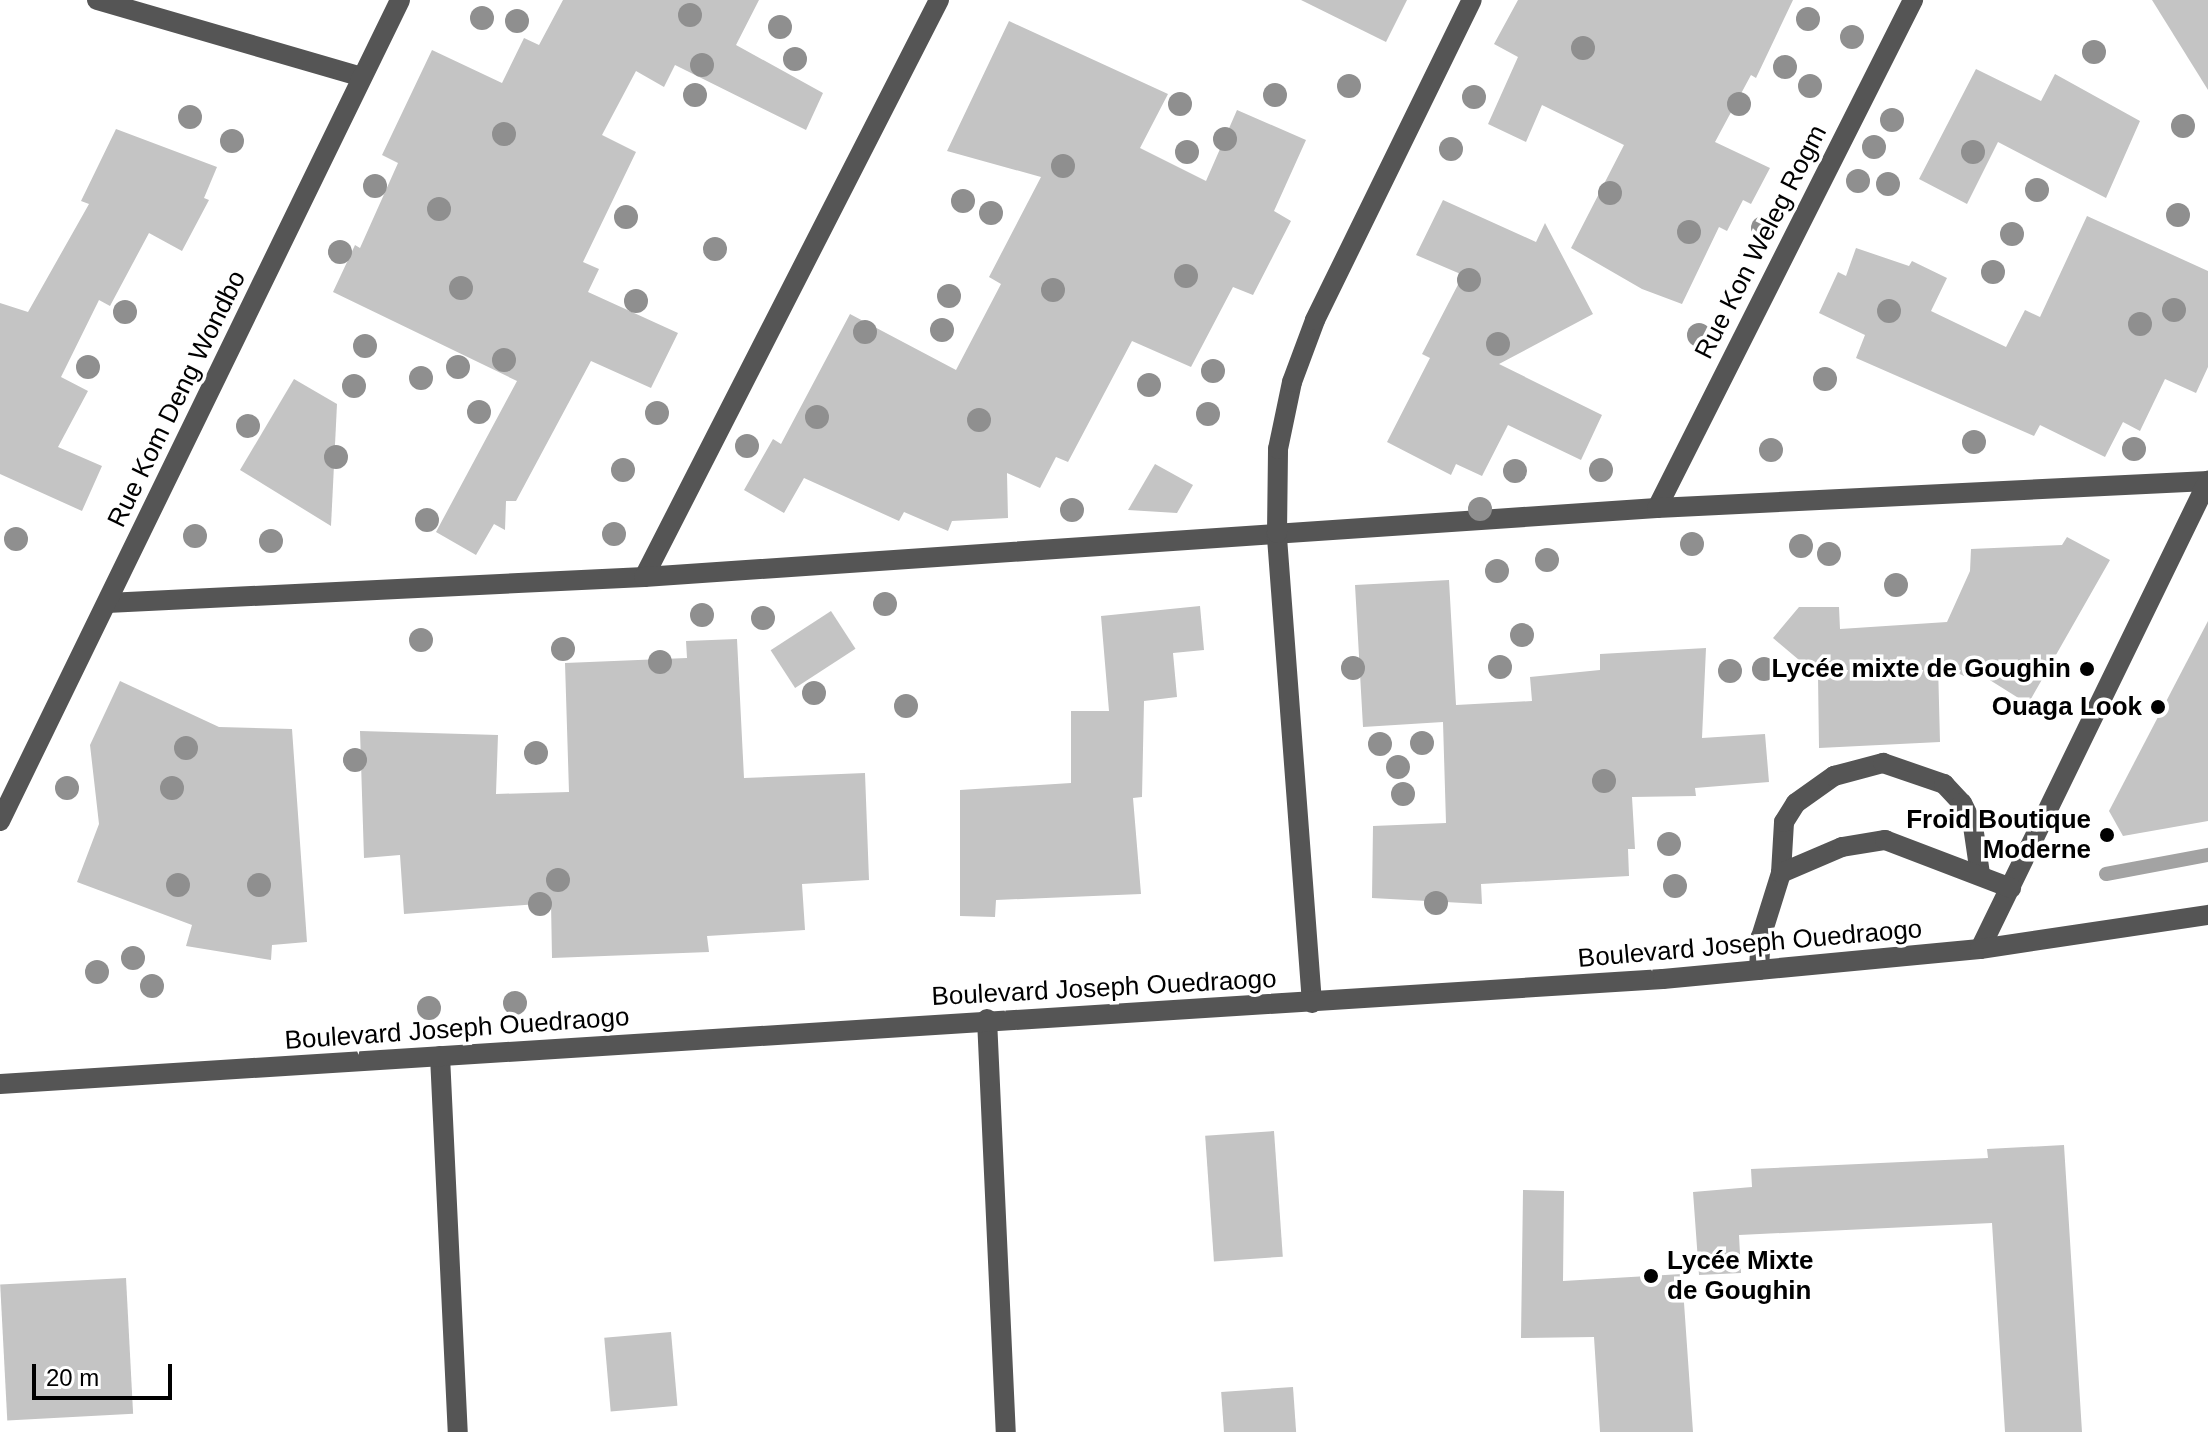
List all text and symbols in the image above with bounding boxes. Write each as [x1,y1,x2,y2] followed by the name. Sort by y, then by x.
[1688,120,1834,364] street label: Rue Kon Weleg Rogm
[101,266,253,532] street label: Rue Kom Deng Wondbo
[1771,653,2071,685] place label: Lycée mixte de Goughin
[2078,660,2096,678] marker: Lycée mixte de Goughin
[1992,691,2142,723] place label: Ouaga Look
[2149,698,2167,716] marker: Ouaga Look
[1906,804,2091,866] place label: Froid Boutique Moderne
[2098,826,2116,844] marker: Froid Boutique Moderne
[1577,913,1923,975] street label: Boulevard Joseph Ouedraogo
[931,963,1277,1013] street label: Boulevard Joseph Ouedraogo
[284,1001,630,1057] street label: Boulevard Joseph Ouedraogo
[1667,1245,1813,1306] place label: Lycée Mixte de Goughin
[1642,1267,1660,1285] marker: Lycée Mixte de Goughin
[36,1348,176,1398] scale bar
[46,1364,99,1391] text: 20 m

